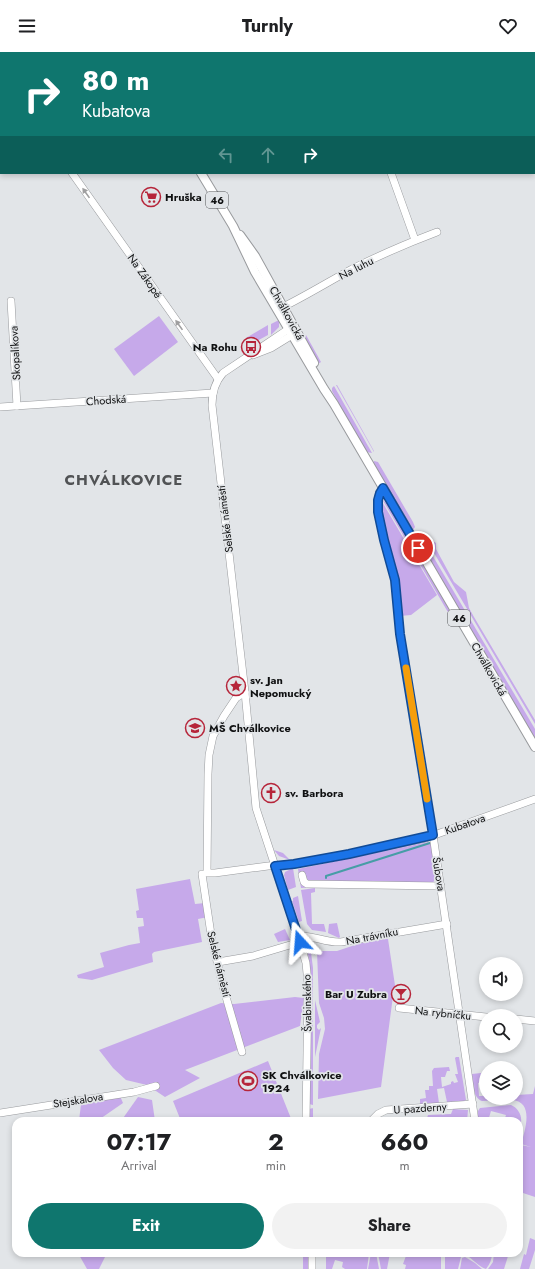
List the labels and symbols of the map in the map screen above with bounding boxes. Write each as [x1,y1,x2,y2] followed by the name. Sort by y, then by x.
[140,186,162,208] supermarket icon: Hruška
[82,187,90,198] one-way arrow
[165,189,202,205] place label: Hruška
[206,192,228,208] road number: 46
[124,250,166,302] street label: Na Zákopě
[336,252,376,284] street label: Na luhu
[266,283,308,343] street label: Chválkovická
[175,320,183,330] one-way arrow
[6,325,24,381] street label: Skopalíkova
[240,336,262,358] bus stop icon: Na Rohu
[193,339,237,355] place label: Na Rohu
[85,391,127,409] street label: Chodská
[65,469,183,491] district label: CHVÁLKOVICE
[213,483,237,554] street label: Selské náměstí
[401,531,435,565] pin
[448,610,470,626] road number: 46
[467,639,511,699] street label: Chválkovická
[250,672,312,701] place label: sv. Jan Nepomucký
[225,675,247,697] place icon: sv. Jan Nepomucký
[184,717,206,739] school or university icon: MŠ Chválkovice
[209,720,291,736] place label: MŠ Chválkovice
[260,782,282,804] church icon: sv. Barbora
[285,785,343,801] place label: sv. Barbora
[443,810,487,838] street label: Kubatova
[428,856,450,892] street label: Šubova
[279,921,321,963] position arrow
[345,923,399,949] street label: Na trávníku
[203,929,235,1000] street label: Selské náměstí
[298,974,316,1032] street label: Švabinského
[390,983,412,1005] bar icon: Bar U Zubra
[325,986,387,1002] place label: Bar U Zubra
[414,1002,472,1024] street label: Na rybníčku
[262,1067,342,1096] place label: SK Chválkovice 1924
[237,1070,259,1092] sports icon: SK Chválkovice 1924
[52,1088,104,1112] street label: Stejskalova
[393,1098,447,1118] street label: U pazderny

